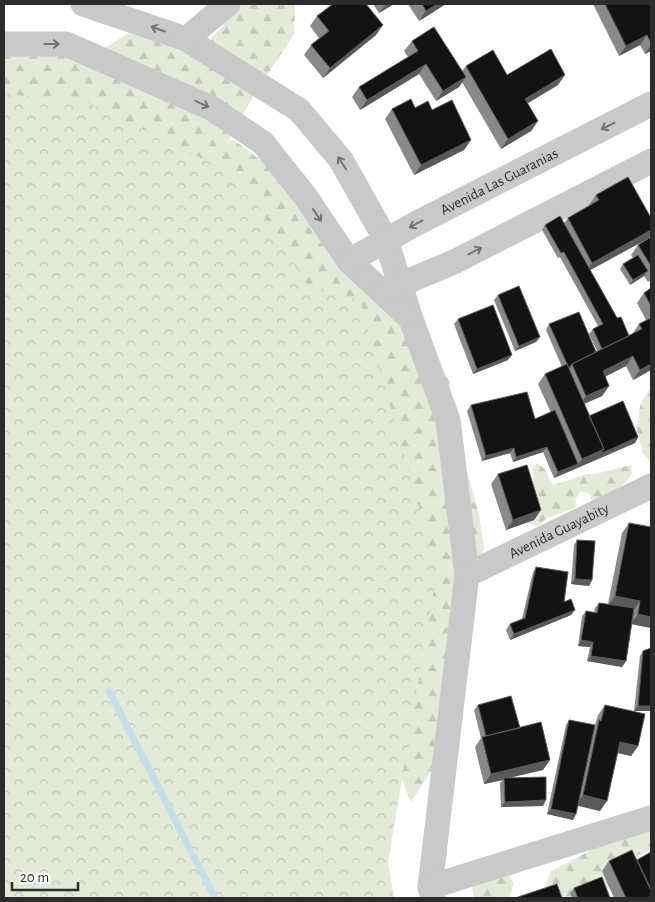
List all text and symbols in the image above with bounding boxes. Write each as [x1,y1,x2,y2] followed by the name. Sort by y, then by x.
[150,24,166,33] one-way arrow
[44,39,60,49] one-way arrow
[194,99,209,109] one-way arrow
[601,122,616,131] one-way arrow
[438,145,560,217] street label: Avenida Las Guaranias
[337,157,347,171] one-way arrow
[312,208,323,222] one-way arrow
[409,219,424,229] one-way arrow
[468,246,483,256] one-way arrow
[507,500,612,561] street label: Avenida Guayabity
[12,860,79,892] scale bar
[20,870,49,885] text: 20 m

